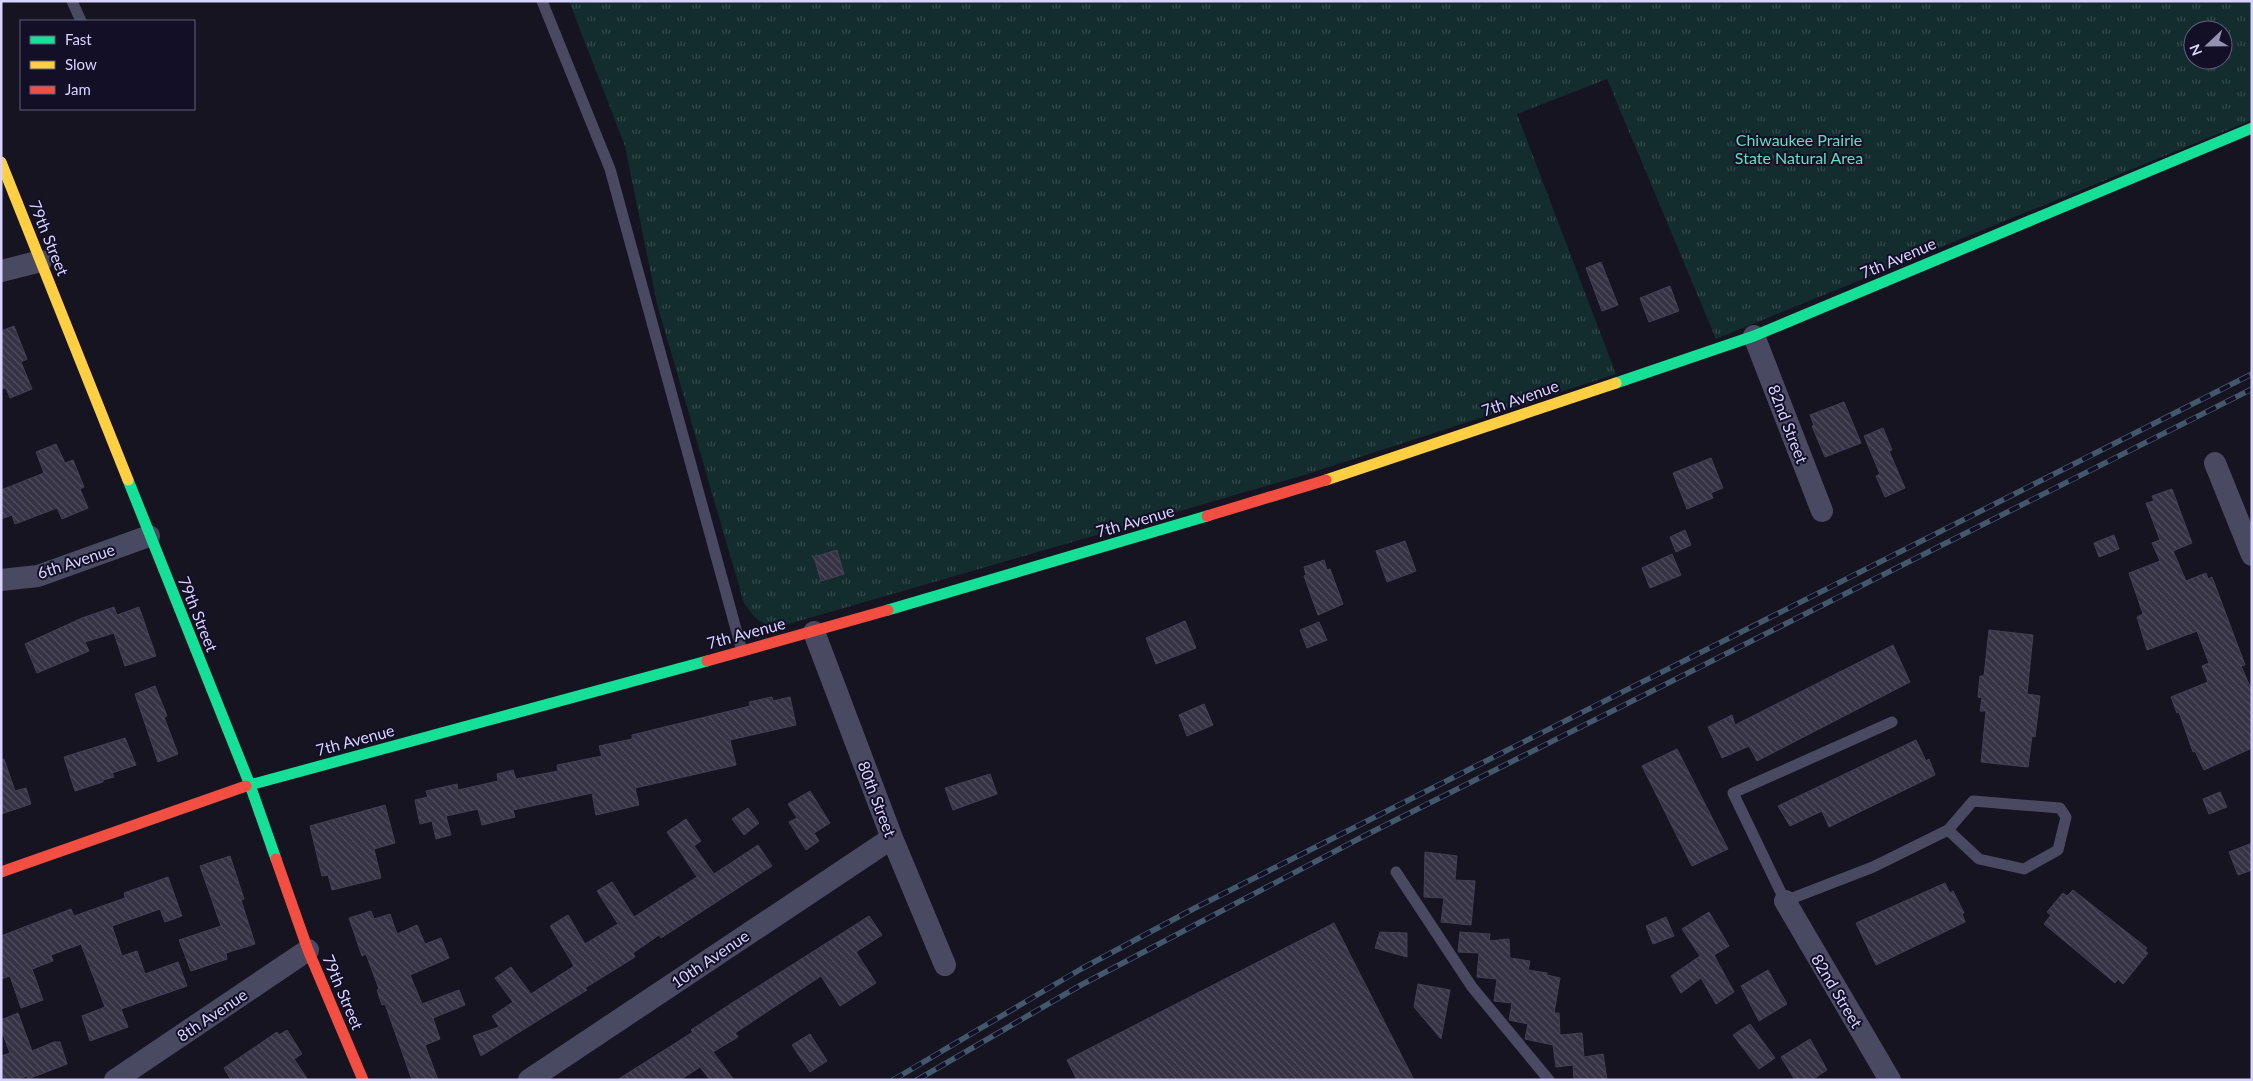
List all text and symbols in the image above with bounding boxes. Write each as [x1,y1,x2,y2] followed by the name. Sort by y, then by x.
[20,20,195,110] legend
[2183,20,2233,70] north arrow
[65,30,92,48] text: Fast
[2186,42,2205,58] text: N
[65,55,97,73] text: Slow
[65,80,91,98] text: Jam
[1735,130,1863,167] park label: Chiwaukee Prairie State Natural Area
[26,197,73,278] street label: 79th Street
[1857,233,1939,282] street label: 7th Avenue
[1479,375,1561,420] street label: 7th Avenue
[1765,382,1812,466] street label: 82nd Street
[1094,500,1176,541] street label: 7th Avenue
[35,539,117,582] street label: 6th Avenue
[175,573,222,654] street label: 79th Street
[705,613,787,652] street label: 7th Avenue
[314,720,396,759] street label: 7th Avenue
[854,758,901,840] street label: 80th Street
[667,926,752,992] street label: 10th Avenue
[1808,950,1867,1031] street label: 82nd Street
[319,952,368,1032] street label: 79th Street
[173,984,250,1045] street label: 8th Avenue

